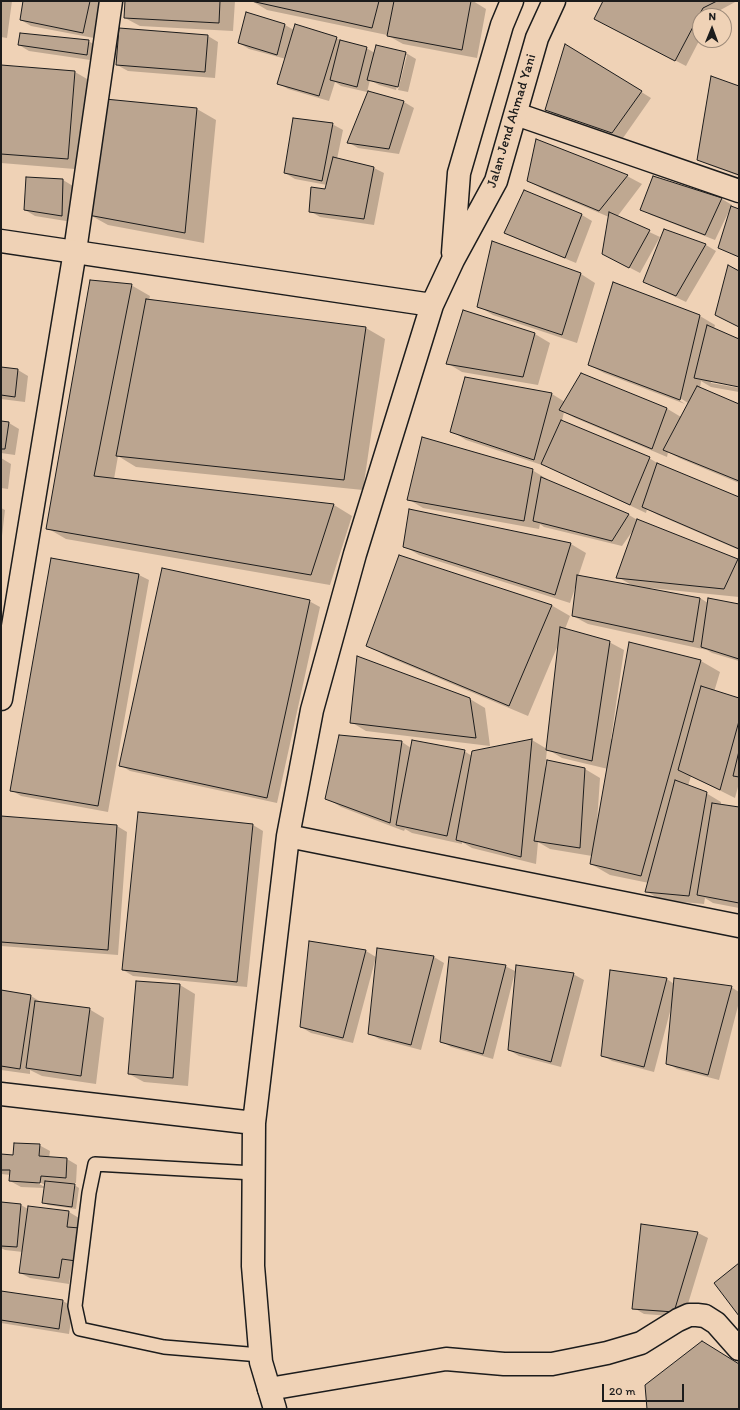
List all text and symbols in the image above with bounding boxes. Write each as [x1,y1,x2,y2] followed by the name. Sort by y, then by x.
[692,8,732,48] north arrow
[708,10,716,23] text: N
[484,52,540,190] street label: Jalan Jend Ahmad Yani
[604,1376,686,1402] scale bar
[609,1384,636,1398] text: 20 m

